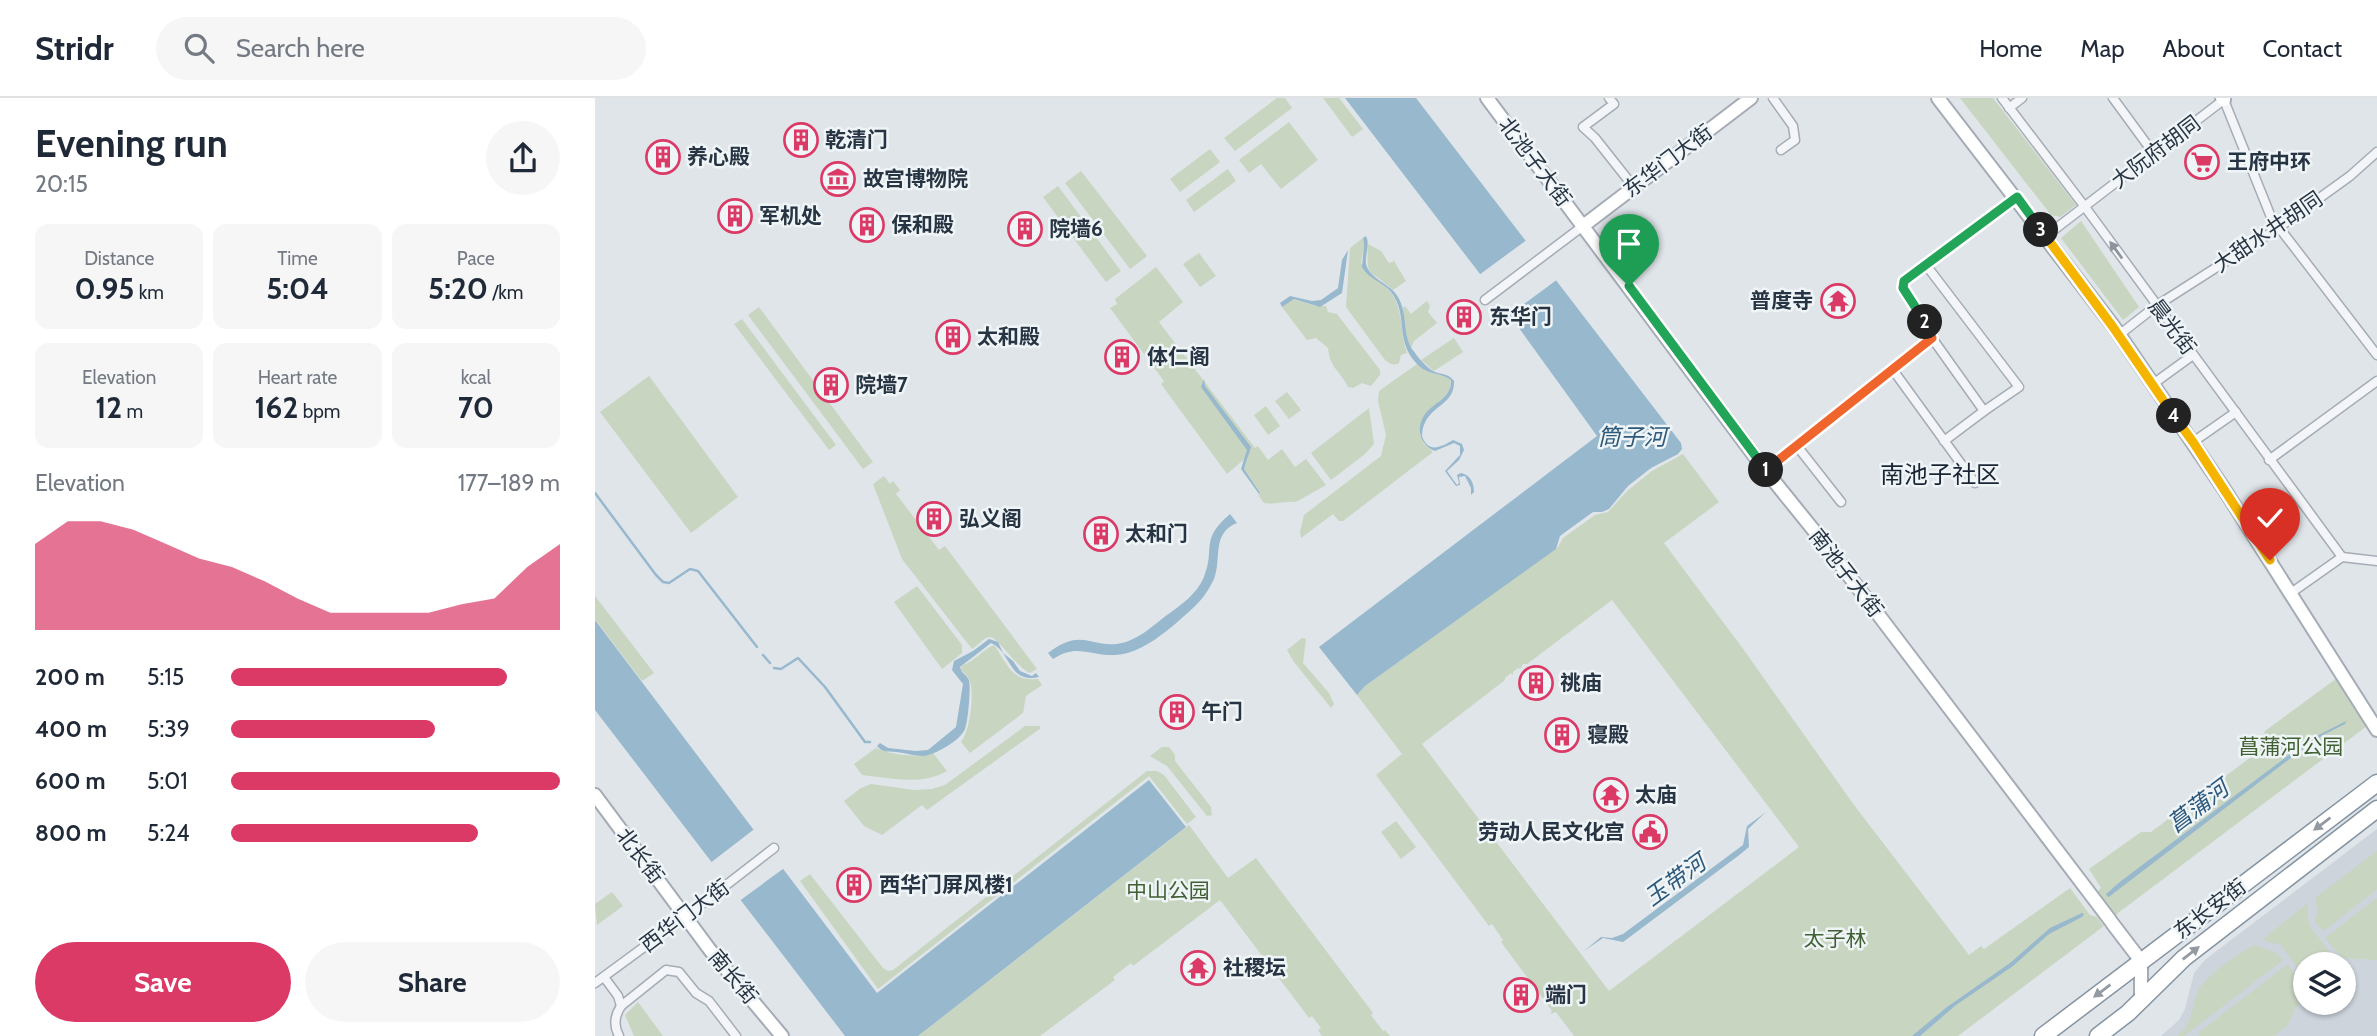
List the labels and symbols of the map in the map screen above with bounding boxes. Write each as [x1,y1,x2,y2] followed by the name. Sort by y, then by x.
[2106,110,2205,193] street label: 大阮府胡同
[1494,112,1577,211] street label: 北池子大街
[1618,119,1717,202] street label: 东华门大街
[782,121,820,159] building icon: 乾清门
[825,127,888,152] place label: 乾清门
[644,138,682,176] building icon: 养心殿
[2183,143,2221,181] supermarket icon: 王府中环
[687,144,750,169] place label: 养心殿
[2227,149,2311,174] place label: 王府中环
[819,160,857,198] museum icon: 故宫博物院
[863,166,968,191] place label: 故宫博物院
[2209,186,2327,277] street label: 大甜水井胡同
[716,197,754,235] building icon: 军机处
[759,203,822,228] place label: 军机处
[848,206,886,244] building icon: 保和殿
[1006,210,1044,248] building icon: 院墙6
[891,212,954,237] place label: 保和殿
[2023,212,2059,248] pin: 3
[1599,214,1659,286] pin
[1049,216,1103,241] place label: 院墙6
[2109,241,2123,259] one-way arrow
[1819,282,1857,320] temple icon: 普度寺
[1750,288,1813,313] place label: 普度寺
[2143,294,2201,359] street label: 晨光街
[1445,298,1483,336] building icon: 东华门
[1489,304,1552,329] place label: 东华门
[1907,304,1943,340] pin: 2
[934,318,972,356] building icon: 太和殿
[977,324,1040,349] place label: 太和殿
[1103,338,1141,376] building icon: 体仁阁
[1147,344,1210,369] place label: 体仁阁
[812,366,850,404] building icon: 院墙7
[855,372,908,397] place label: 院墙7
[2157,398,2191,434] pin: 4
[1598,423,1671,451] water label: 筒子河
[1749,452,1783,488] pin: 1
[1880,460,2000,489] district label: 南池子社区
[2240,488,2300,560] pin
[915,500,953,538] building icon: 弘义阁
[959,506,1022,531] place label: 弘义阁
[1082,515,1120,553] building icon: 太和门
[1125,521,1188,546] place label: 太和门
[1804,524,1889,622] street label: 南池子大街
[1517,664,1555,702] building icon: 祧庙
[1560,670,1602,695] place label: 祧庙
[1158,693,1196,731] building icon: 午门
[1201,699,1243,724] place label: 午门
[1543,716,1581,754] building icon: 寝殿
[1587,722,1629,747] place label: 寝殿
[2239,734,2344,759] park label: 菖蒲河公园
[2162,772,2237,838] water label: 菖蒲河
[1592,776,1630,814] temple icon: 太庙
[1635,782,1677,807] place label: 太庙
[1631,813,1669,851] public building icon: 劳动人民文化宫
[2313,817,2332,831] one-way arrow
[1478,819,1625,844] place label: 劳动人民文化宫
[611,823,669,888] street label: 北长街
[1639,846,1714,912] water label: 玉带河
[835,866,873,904] building icon: 西华门屏风楼1
[879,872,1013,897] place label: 西华门屏风楼1
[2169,873,2251,944] street label: 东长安街
[635,874,734,957] street label: 西华门大街
[1126,878,1210,903] park label: 中山公园
[1804,926,1867,951] park label: 太子林
[704,945,763,1009] street label: 南长街
[2181,945,2199,960] one-way arrow
[1179,949,1217,987] temple icon: 社稷坛
[1223,955,1286,980] place label: 社稷坛
[1502,976,1540,1014] building icon: 端门
[1545,982,1587,1007] place label: 端门
[2093,983,2111,997] one-way arrow

